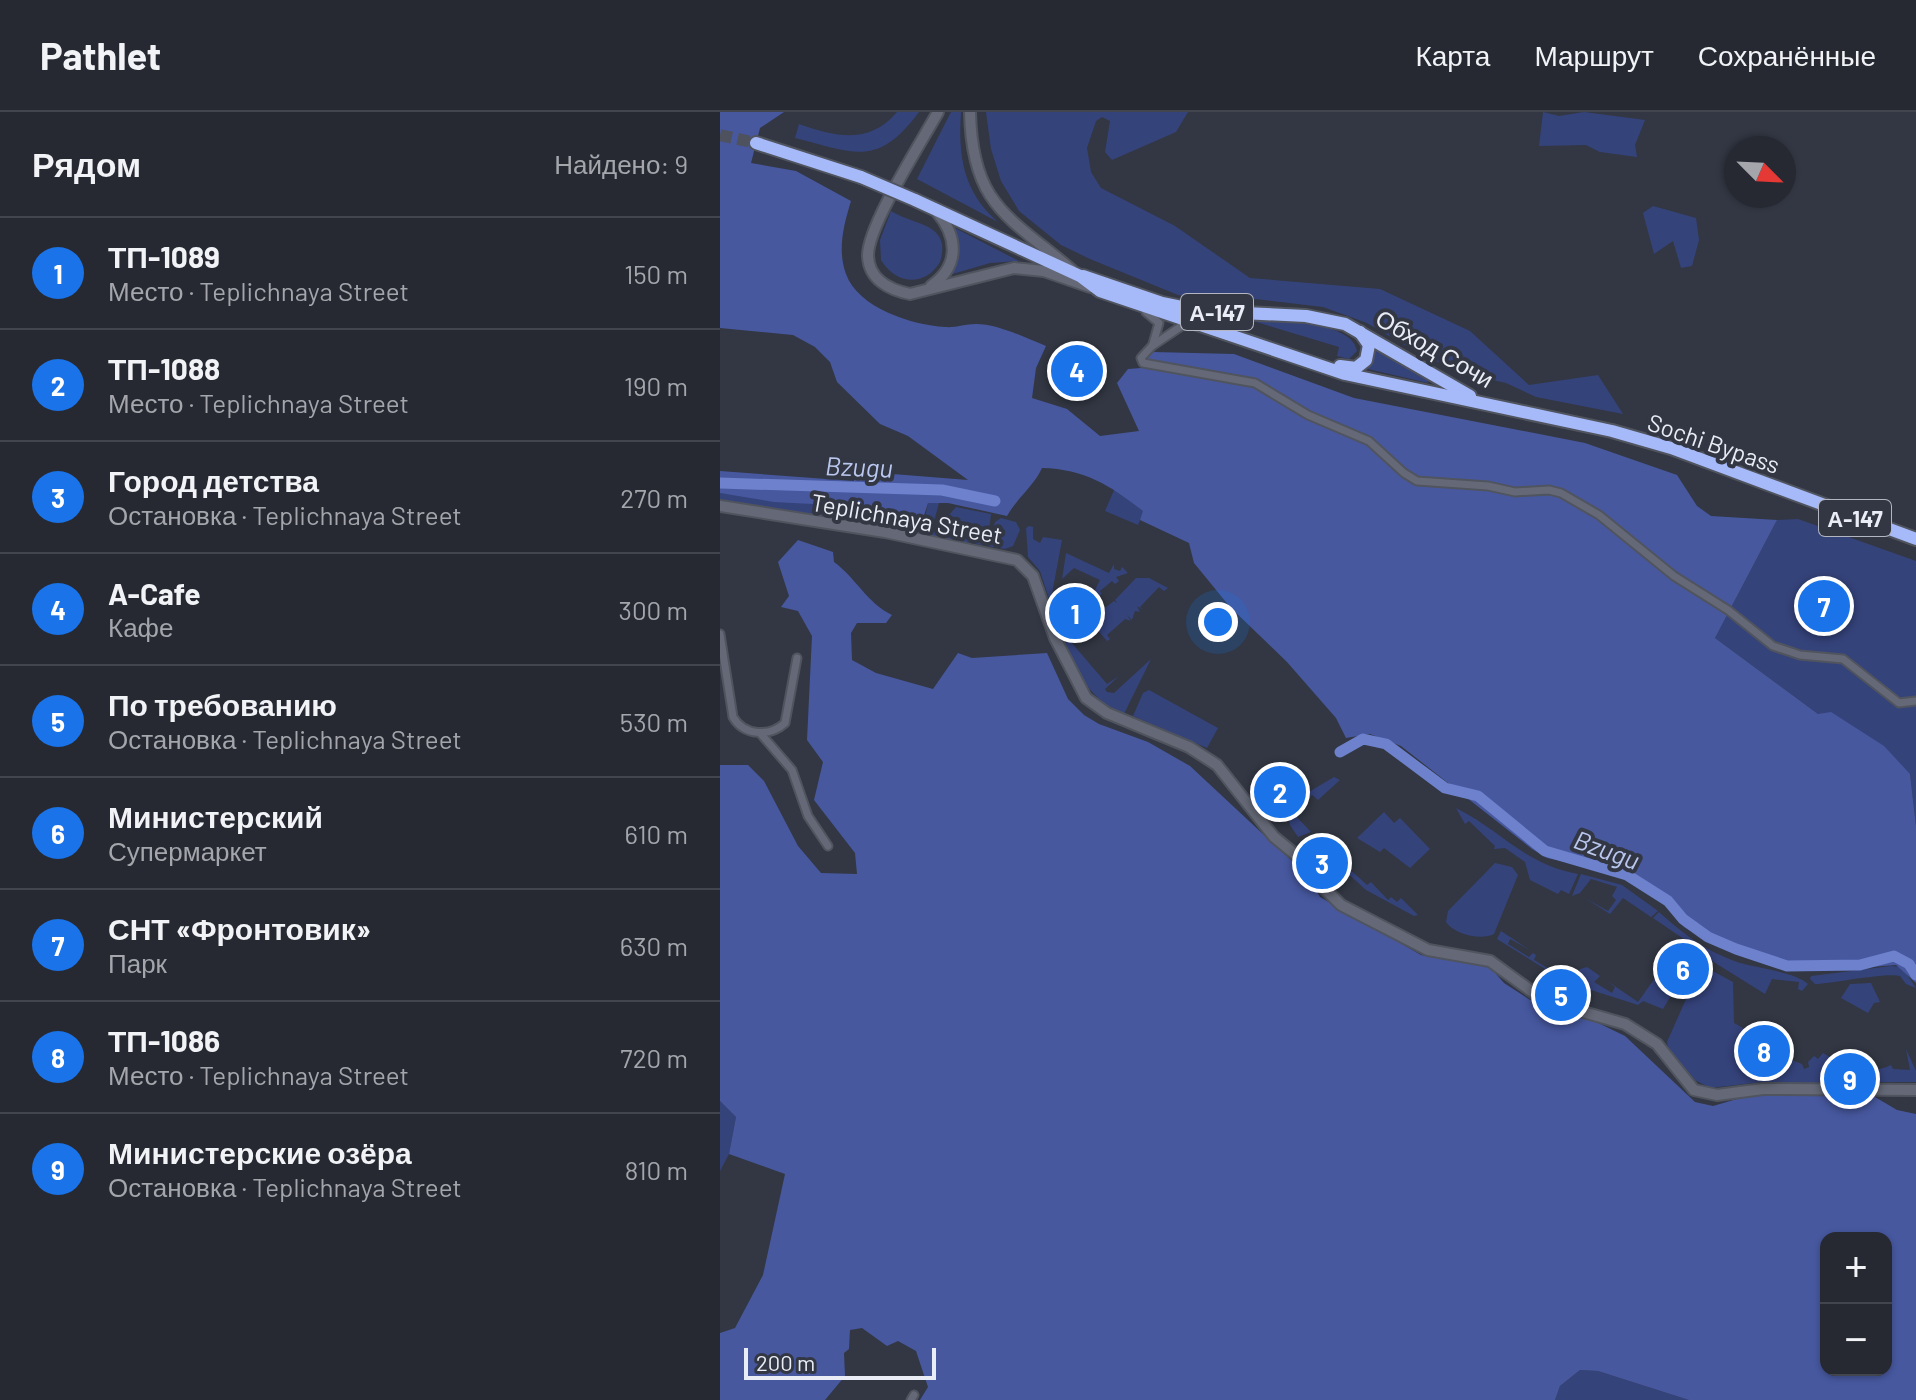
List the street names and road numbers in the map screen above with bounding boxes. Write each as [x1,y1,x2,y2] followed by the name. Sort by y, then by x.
[1181,294,1253,330] road number: А-147
[1371,303,1499,393] street label: Обход Сочи
[1644,407,1784,479] street label: Sochi Bypass
[809,487,1005,549] street label: Teplichnaya Street
[1819,500,1891,536] road number: А-147

